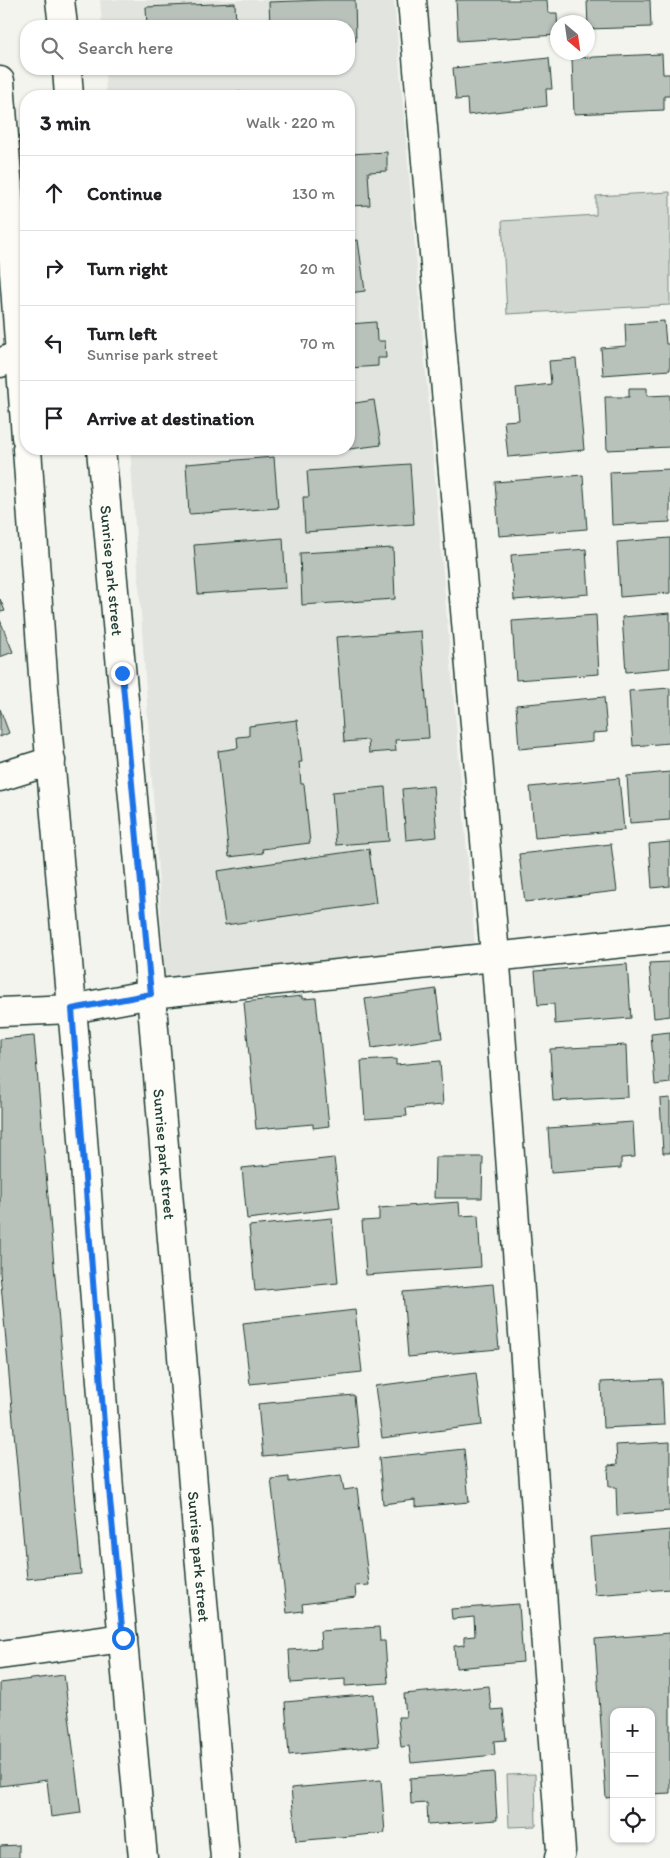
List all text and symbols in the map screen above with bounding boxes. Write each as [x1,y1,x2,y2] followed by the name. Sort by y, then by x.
[550,15,595,60] north arrow
[20,20,355,75] search box
[38,34,66,62] icon: search
[78,36,173,59] text: Search here
[40,110,90,135] text: 3 min
[246,113,335,132] text: Walk · 220 m
[40,179,68,207] icon: ahead
[87,182,162,205] text: Continue
[292,184,335,203] text: 130 m
[40,254,68,282] icon: right
[87,257,168,280] text: Turn right
[300,259,335,278] text: 20 m
[87,322,157,345] text: Turn left
[40,329,68,357] icon: left
[300,334,335,353] text: 70 m
[87,345,218,364] text: Sunrise park street
[40,404,68,432] icon: arrive
[87,407,254,430] text: Arrive at destination
[96,504,127,637] street label: Sunrise park street
[111,662,134,685] route end
[149,1088,179,1220] street label: Sunrise park street
[184,1491,214,1623] street label: Sunrise park street
[112,1627,135,1650] route start
[610,1708,655,1843] map controls
[610,1708,655,1753] button: +
[610,1753,655,1798] button: −
[610,1798,655,1843] button: locate

